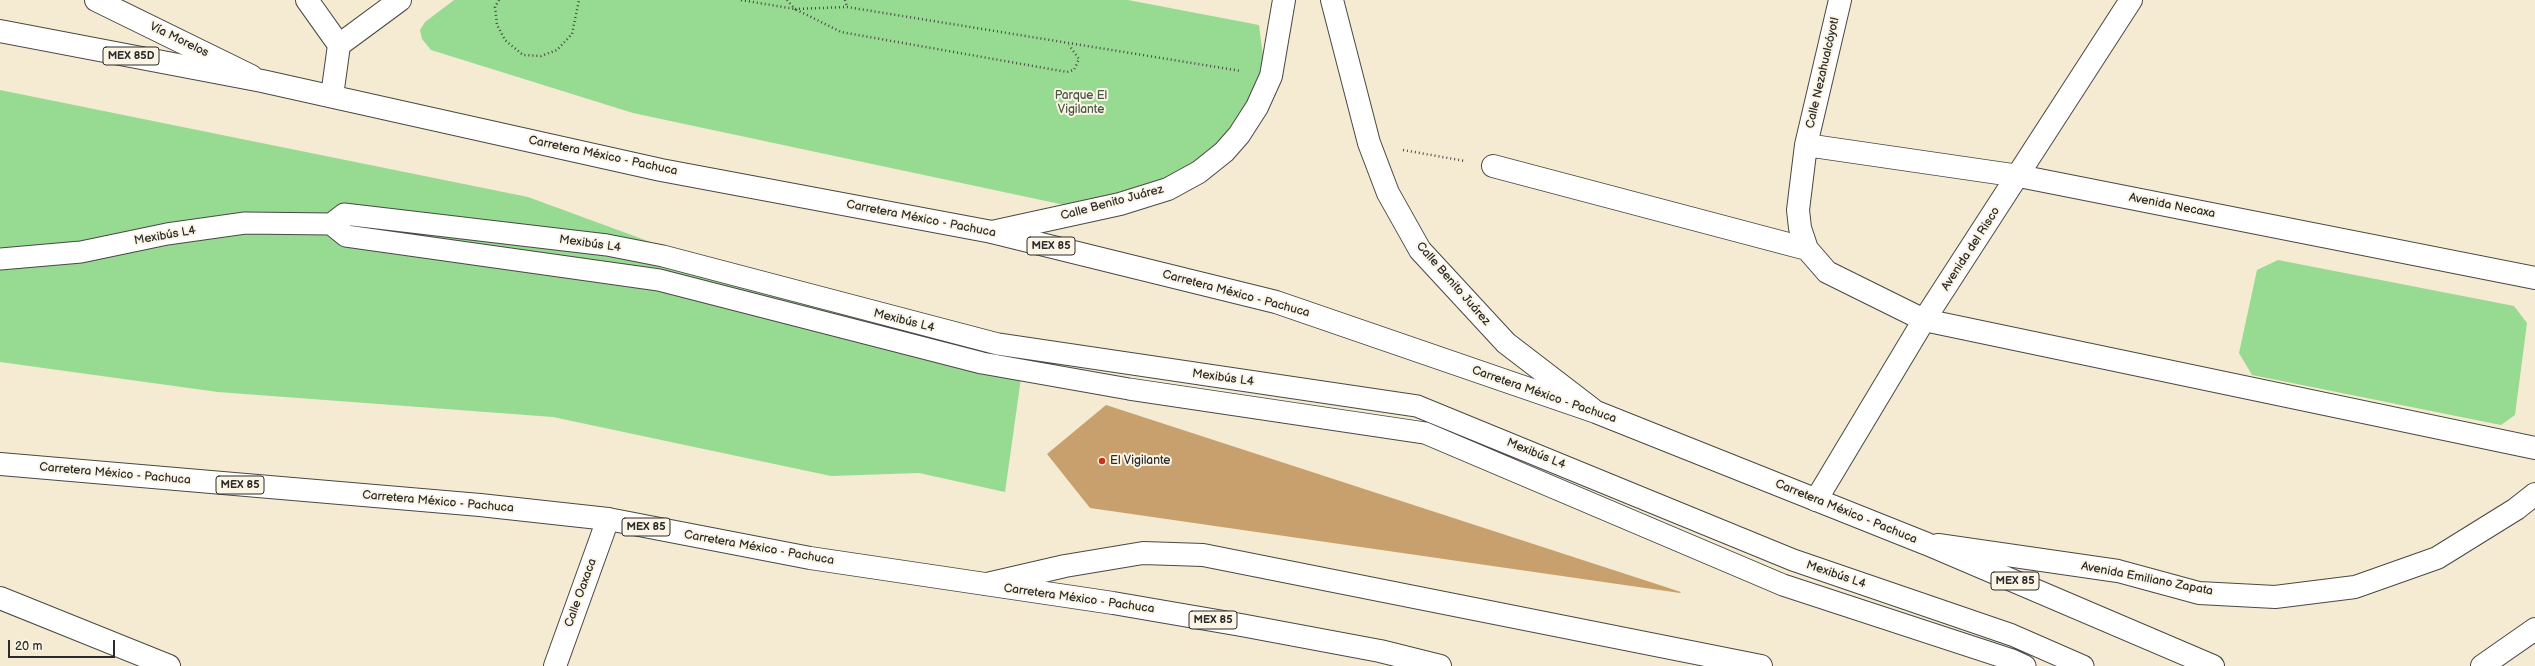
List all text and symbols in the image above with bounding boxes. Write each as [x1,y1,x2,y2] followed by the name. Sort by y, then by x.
[1803,16,1843,130] street label: Calle Nezahualcóyotl
[147,19,211,61] street label: Vía Morelos
[103,47,159,65] road number: MEX 85D
[1055,89,1107,117] park label: Parque El Vigilante
[527,133,679,179] street label: Carretera México - Pachuca
[1059,182,1165,224] street label: Calle Benito Juárez
[2128,191,2216,221] street label: Avenida Necaxa
[845,197,997,241] street label: Carretera México - Pachuca
[1939,205,2003,293] street label: Avenida del Risco
[133,223,197,249] street label: Mexibús L4
[558,233,622,255] street label: Mexibús L4
[1027,237,1075,255] road number: MEX 85
[1413,239,1493,329] street label: Calle Benito Juárez
[1161,267,1311,321] street label: Carretera México - Pachuca
[872,306,936,336] street label: Mexibús L4
[1470,363,1618,427] street label: Carretera México - Pachuca
[1191,367,1255,389] street label: Mexibús L4
[1504,436,1568,472] street label: Mexibús L4
[1110,454,1170,468] place label: El Vigilante
[1097,456,1107,466] marker: El Vigilante
[39,460,191,488] street label: Carretera México - Pachuca
[216,476,264,494] road number: MEX 85
[1773,477,1919,547] street label: Carretera México - Pachuca
[362,488,514,516] street label: Carretera México - Pachuca
[622,518,670,536] road number: MEX 85
[683,528,835,568] street label: Carretera México - Pachuca
[562,557,600,629] street label: Calle Oaxaca
[1804,558,1868,592] street label: Mexibús L4
[2080,559,2214,599] street label: Avenida Emiliano Zapata
[1991,572,2039,590] road number: MEX 85
[1003,581,1155,617] street label: Carretera México - Pachuca
[1189,611,1237,629] road number: MEX 85
[10,632,117,658] scale bar
[15,639,42,654] text: 20 m

